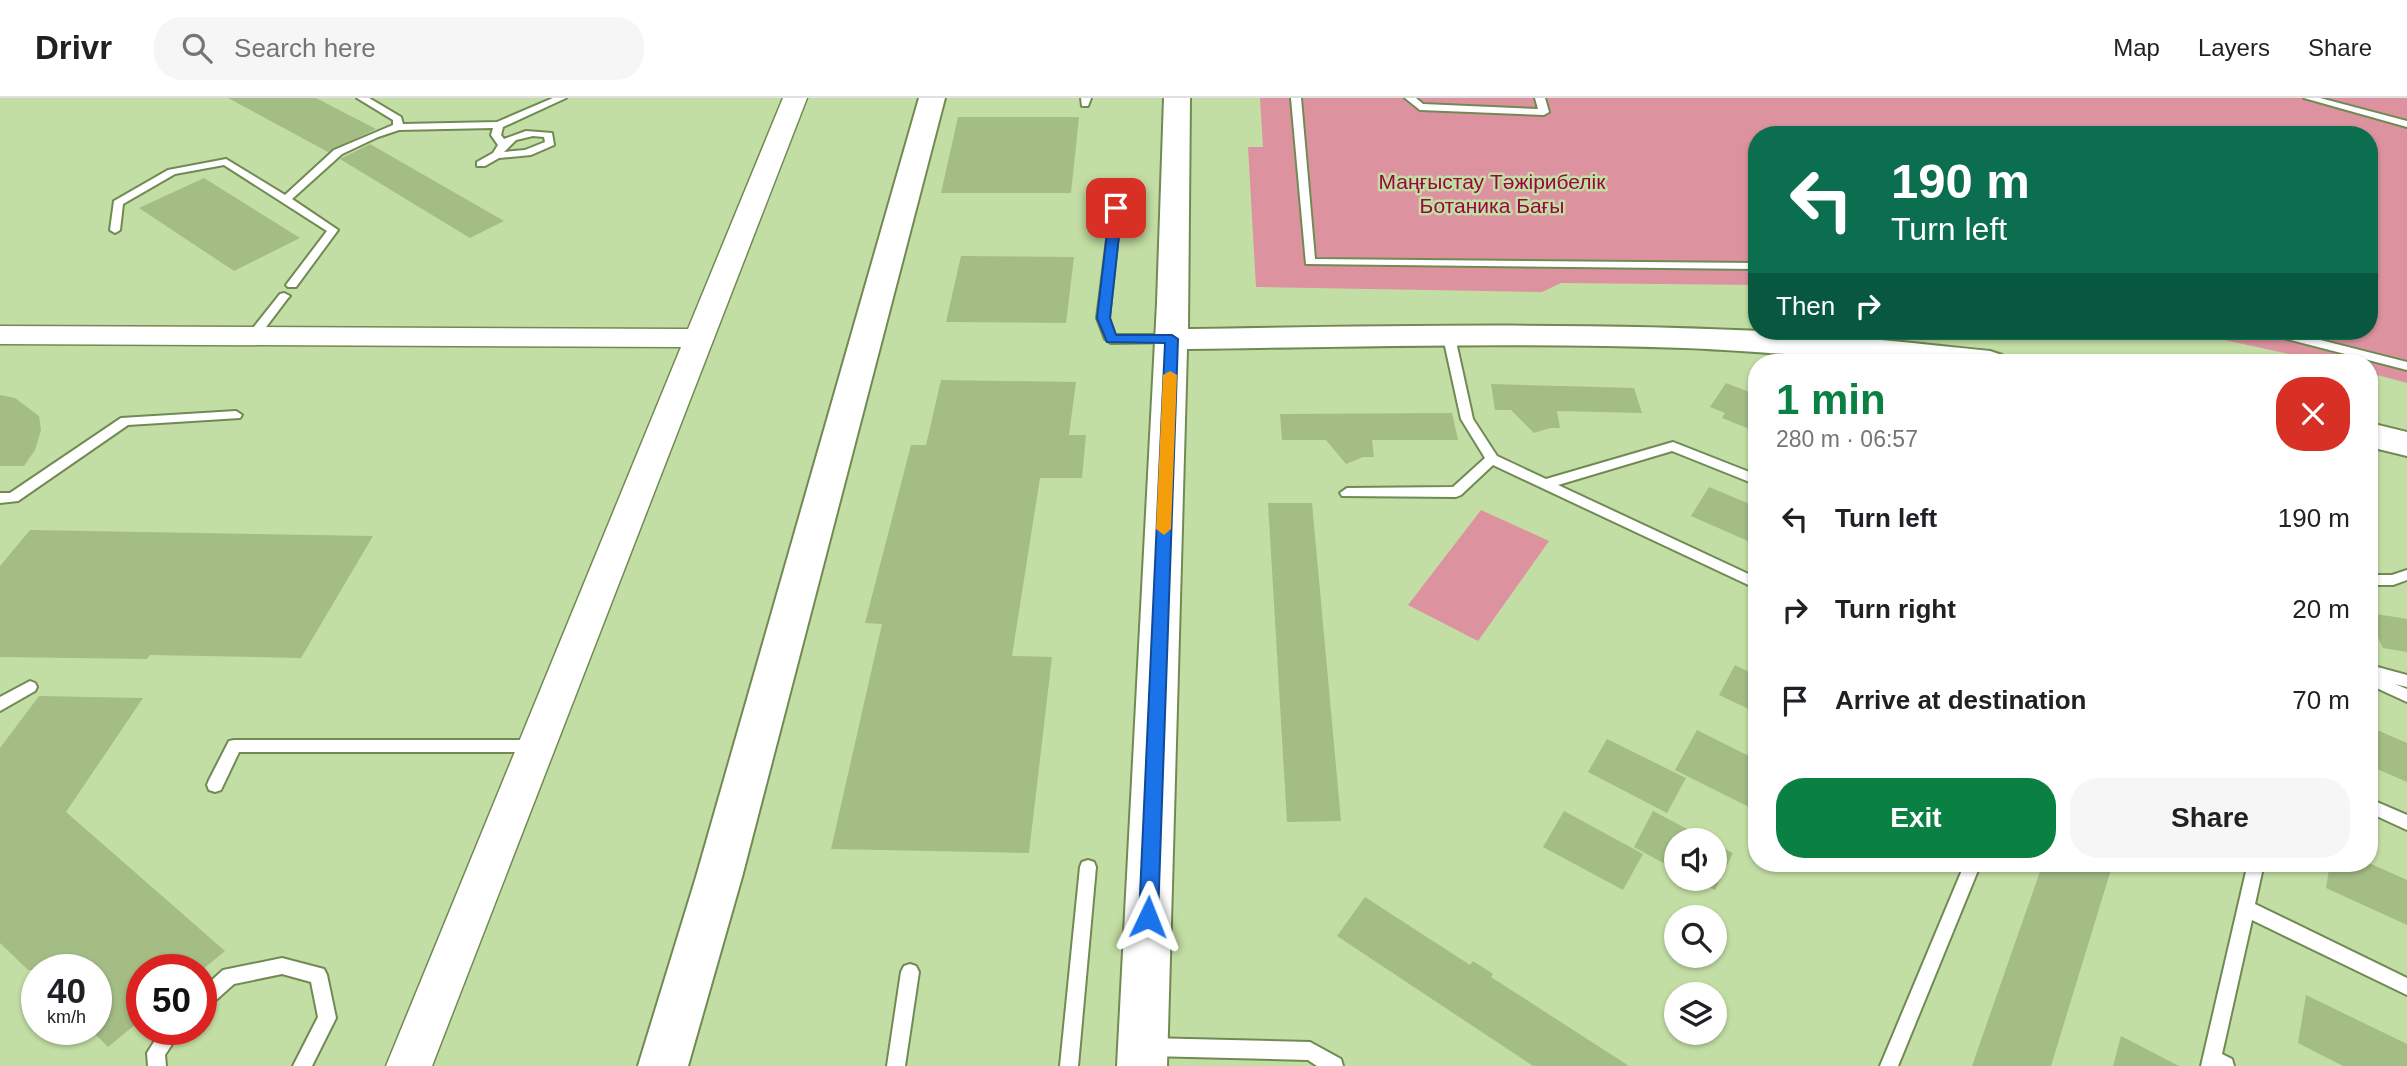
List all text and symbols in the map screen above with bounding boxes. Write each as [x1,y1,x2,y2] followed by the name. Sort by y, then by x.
[154,17,644,80] search box
[35,29,112,66] text: Drivr
[178,29,216,67] icon: search
[234,33,376,63] text: Search here
[2113,34,2160,61] text: Map
[2198,34,2270,61] text: Layers
[2308,34,2372,61] text: Share
[1776,154,1867,245] icon: left
[1891,154,2030,208] text: 190 m
[1379,170,1606,217] park label: Маңғыстау Тәжірибелік Ботаника Бағы
[1086,178,1146,238] pin
[1097,189,1135,227] icon: arrive
[1891,211,2007,247] text: Turn left
[1849,287,1887,325] icon: right
[1776,291,1835,321] text: Then
[1776,376,1886,423] text: 1 min
[2276,377,2350,451] button: close
[1776,426,1918,452] text: 280 m · 06:57
[1776,500,1814,538] icon: left
[1835,503,1937,533] text: Turn left
[2278,503,2350,533] text: 190 m
[1776,591,1814,629] icon: right
[1835,594,1956,624] text: Turn right
[2292,594,2350,624] text: 20 m
[1776,682,1814,720] icon: arrive
[1835,685,2086,715] text: Arrive at destination
[2292,685,2350,715] text: 70 m
[1776,778,2056,858] button: Exit
[2070,778,2350,858] button: Share
[1664,828,1727,1045] map controls
[1664,828,1727,891] button: sound
[1111,880,1185,954] position arrow
[1664,905,1727,968] button: search
[126,954,217,1045] speed limit sign: 50
[47,971,86,1010] text: 40
[1664,982,1727,1045] button: layers
[47,1007,86,1027] text: km/h

